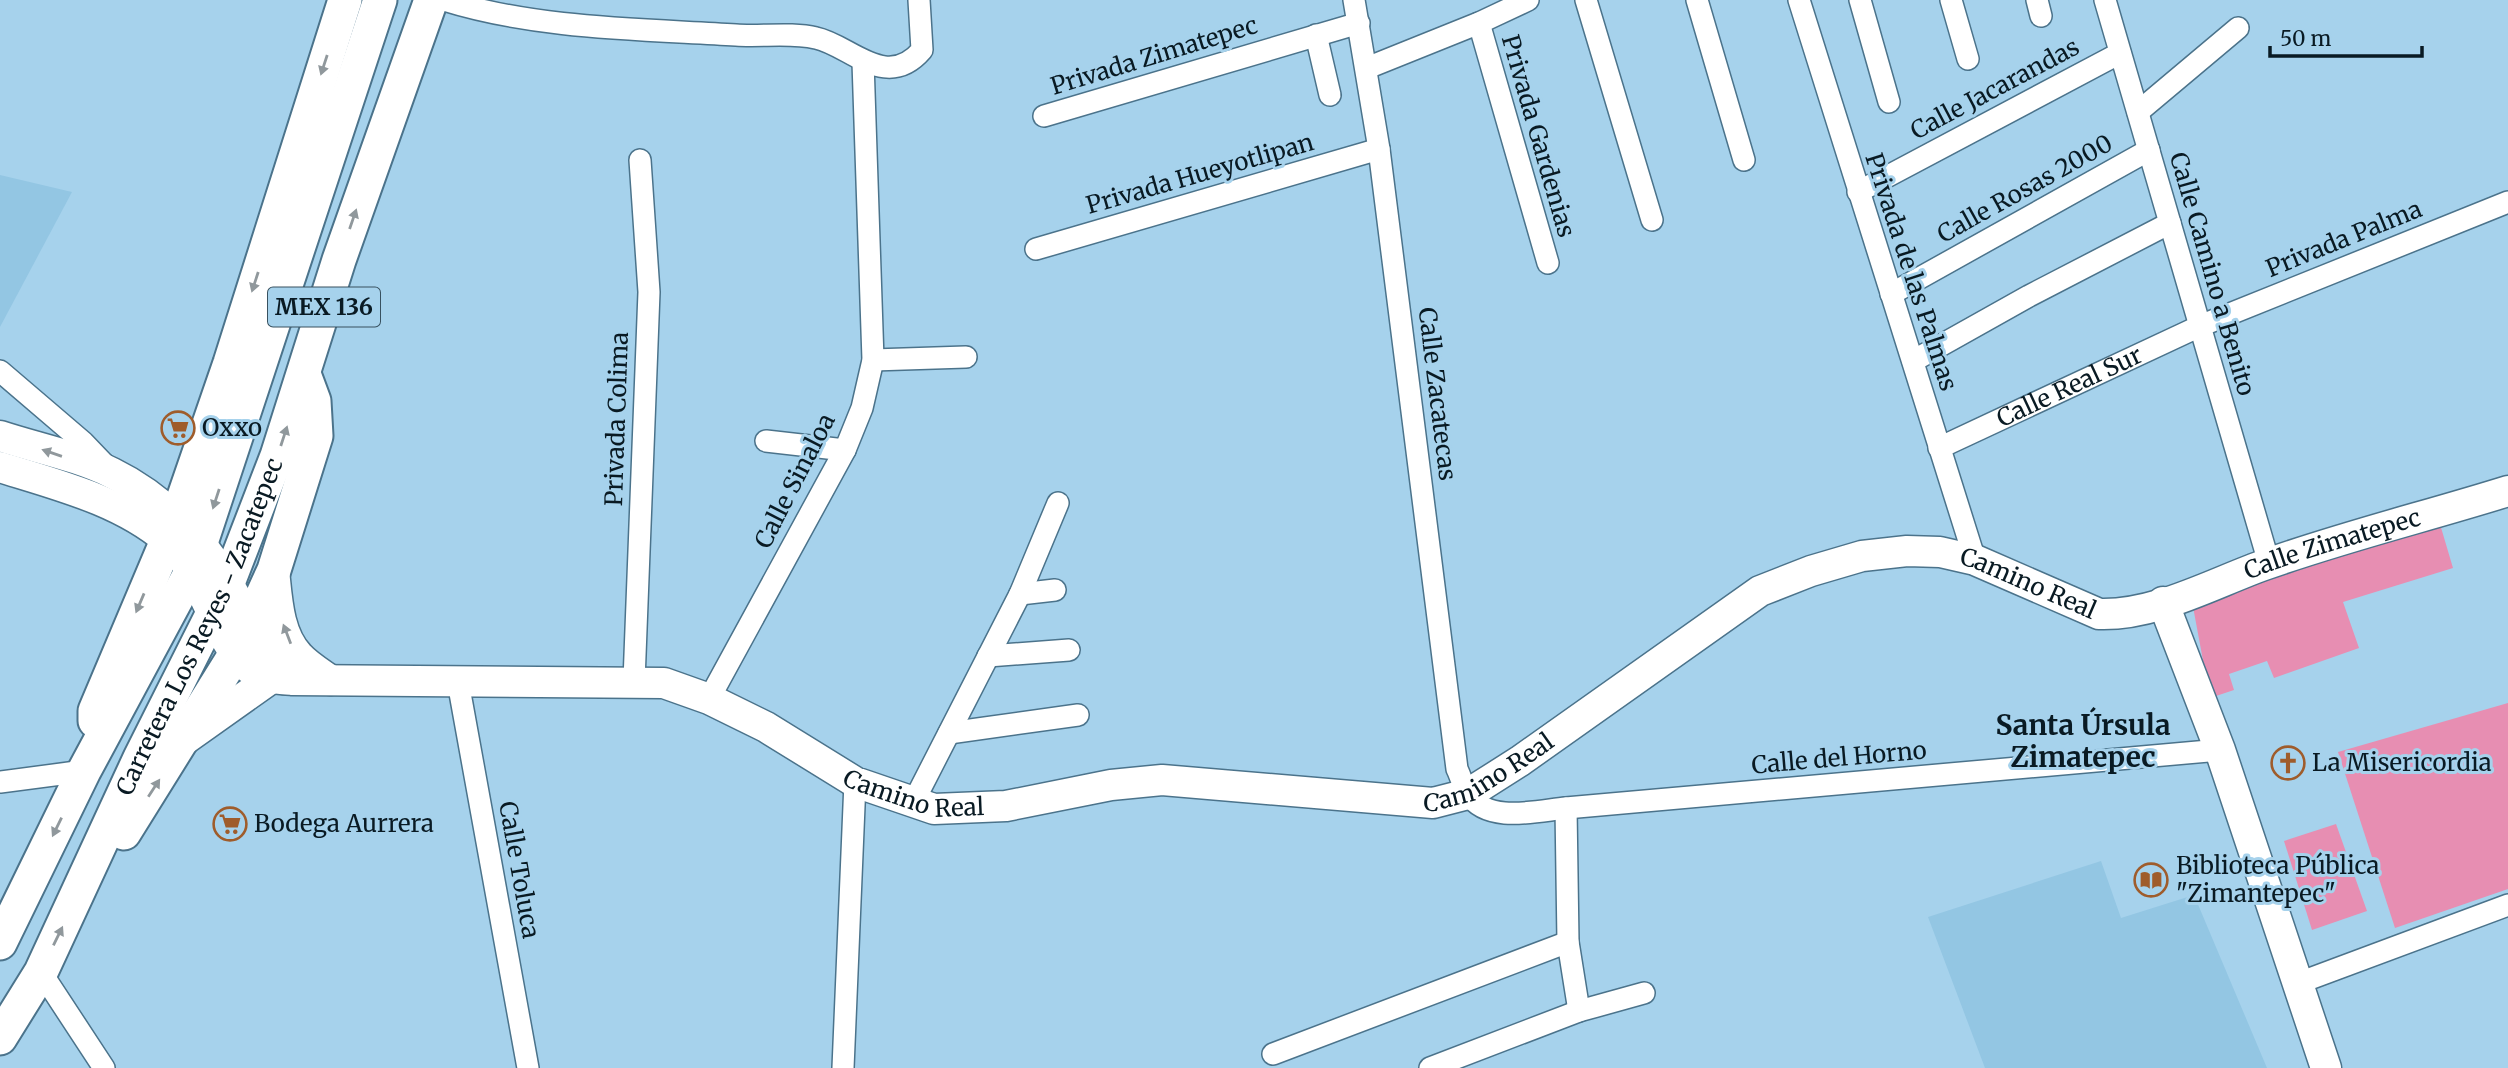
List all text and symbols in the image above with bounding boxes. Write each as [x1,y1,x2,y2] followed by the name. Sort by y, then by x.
[1047,9,1261,102] street label: Privada Zimatepec
[2270,14,2422,58] scale bar
[2280,25,2331,52] text: 50 m
[1495,31,1582,241] street label: Privada Gardenias
[1905,31,2084,146] street label: Calle Jacarandas
[318,55,329,76] one-way arrow
[1083,126,1317,221] street label: Privada Hueyotlipan
[1932,128,2118,250] street label: Calle Rosas 2000
[1858,149,1965,395] street label: Privada de las Palmas
[2163,149,2262,399] street label: Calle Camino a Benito
[2261,193,2427,284] street label: Privada Palma
[348,208,359,229] one-way arrow
[250,272,260,293] one-way arrow
[268,288,380,326] road number: MEX 136
[1411,306,1463,482] street label: Calle Zacatecas
[598,331,635,507] street label: Privada Colima
[1992,339,2147,434] street label: Calle Real Sur
[747,408,842,553] street label: Calle Sinaloa
[159,409,197,447] supermarket icon: Oxxo
[202,412,262,443] place label: Oxxo
[279,425,290,446] one-way arrow
[41,447,62,458] one-way arrow
[109,454,290,800] street label: Carretera Los Reyes - Zacatepec
[210,489,220,510] one-way arrow
[2239,502,2424,586] street label: Calle Zimatepec
[1957,541,2101,626] street label: Camino Real
[134,593,145,614] one-way arrow
[281,623,292,644] one-way arrow
[1995,706,2171,775] district label: Santa Úrsula Zimatepec
[1422,726,1560,818] street label: Camino Real
[1750,734,1928,781] street label: Calle del Horno
[2269,744,2307,782] church icon: La Misericordia
[2312,747,2492,778] place label: La Misericordia
[837,762,985,824] street label: Camino Real
[147,779,161,797] one-way arrow
[492,799,547,941] street label: Calle Toluca
[211,805,249,843] supermarket icon: Bodega Aurrera
[254,808,434,839] place label: Bodega Aurrera
[51,817,63,837] one-way arrow
[2176,850,2380,909] place label: Biblioteca Pública "Zimantepec"
[2132,861,2170,899] library icon: Biblioteca Pública "Zimantepec"
[52,926,64,946] one-way arrow

